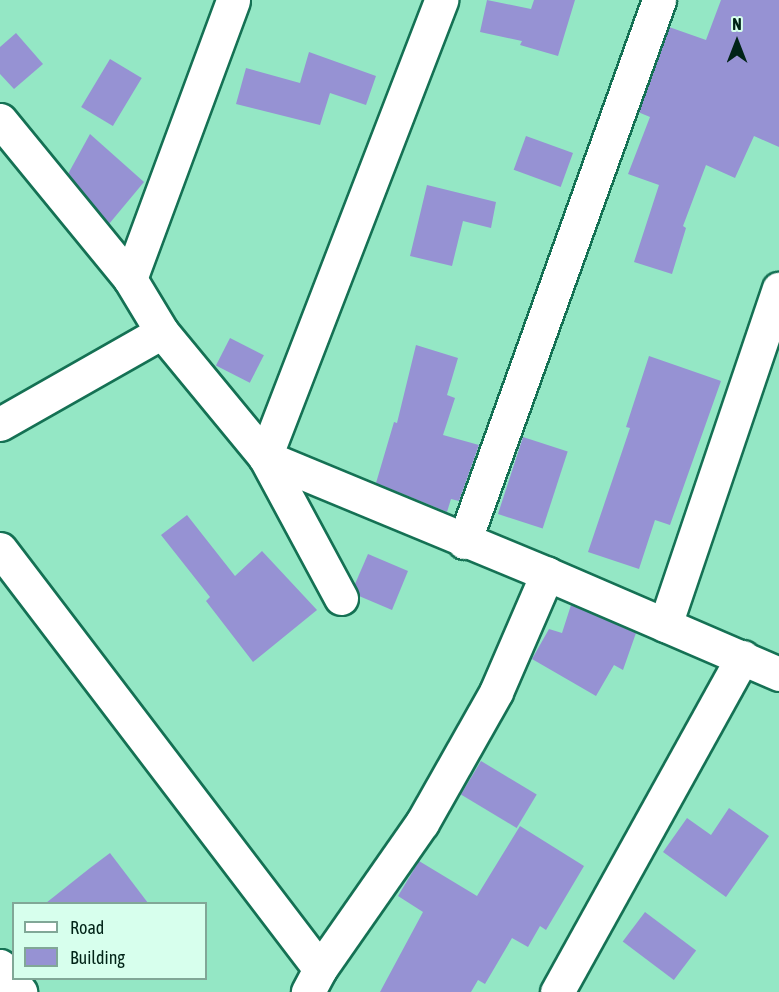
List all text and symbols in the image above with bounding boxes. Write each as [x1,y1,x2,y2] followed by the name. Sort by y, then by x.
[707,12,767,72] north arrow
[732,15,742,33] text: N
[12,902,207,980] legend
[70,917,104,938] text: Road
[70,947,125,968] text: Building

